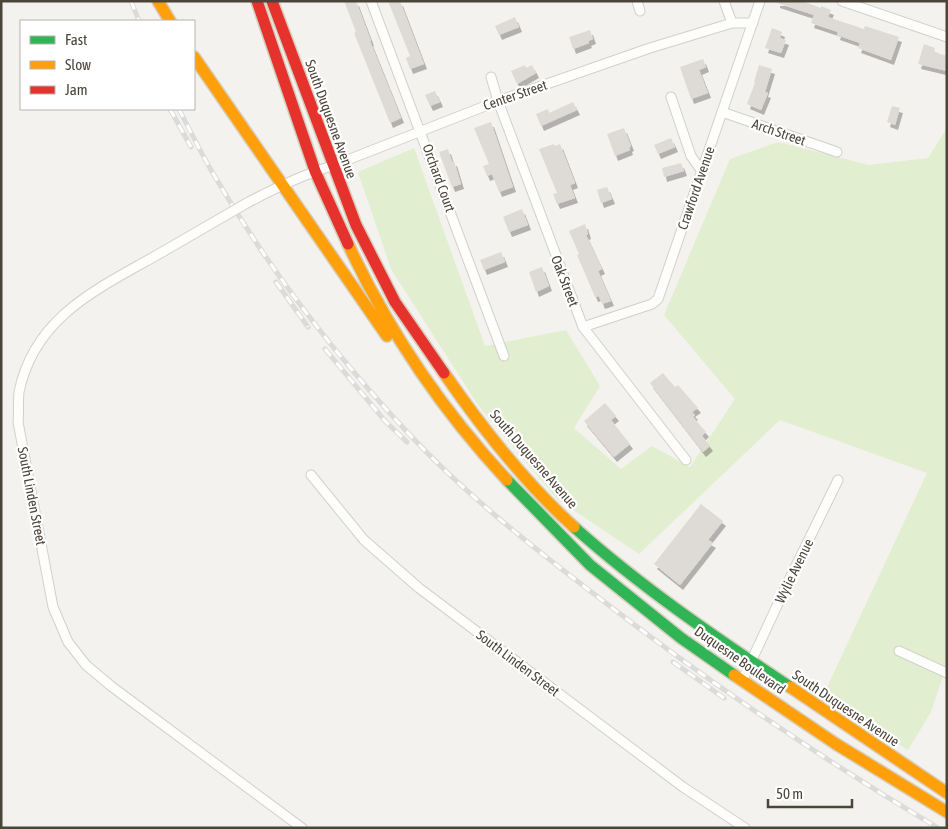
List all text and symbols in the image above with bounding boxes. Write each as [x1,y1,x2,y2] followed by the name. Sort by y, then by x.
[20,20,195,110] legend
[65,31,87,48] text: Fast
[65,56,91,73] text: Slow
[302,57,360,181] street label: South Duquesne Avenue
[481,77,549,113] street label: Center Street
[65,81,88,98] text: Jam
[750,115,808,149] street label: Arch Street
[419,142,459,214] street label: Orchard Court
[674,144,718,232] street label: Crawford Avenue
[548,253,582,309] street label: Oak Street
[487,407,581,511] street label: South Duquesne Avenue
[15,445,49,547] street label: South Linden Street
[771,536,817,606] street label: Wylie Avenue
[692,623,788,697] street label: Duquesne Boulevard
[473,627,563,699] street label: South Linden Street
[790,666,902,750] street label: South Duquesne Avenue
[768,776,852,808] scale bar
[776,785,803,802] text: 50 m

